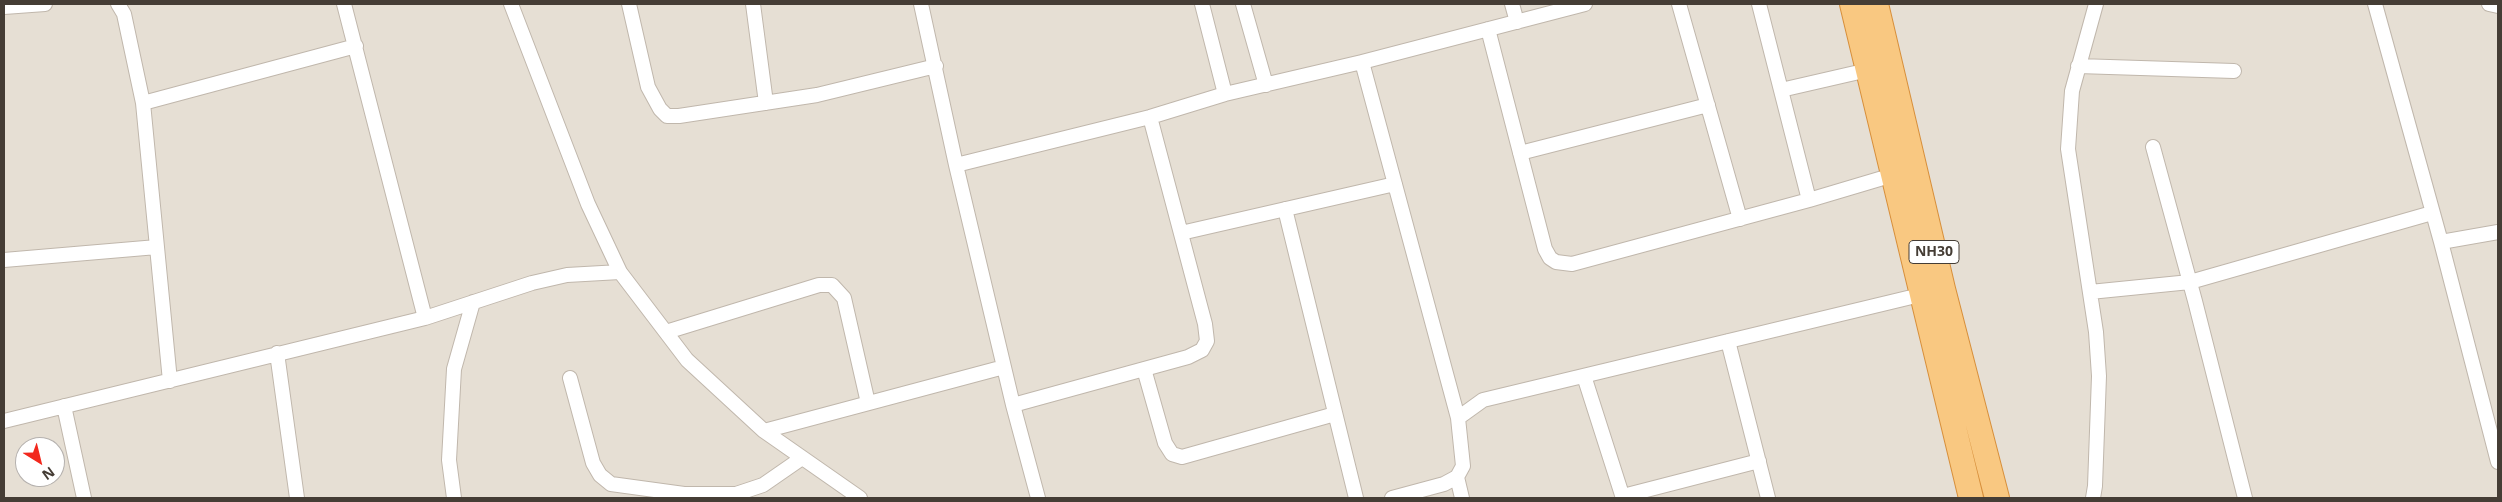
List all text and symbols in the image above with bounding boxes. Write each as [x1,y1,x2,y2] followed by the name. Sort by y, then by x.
[1909,240,1959,264] road number: NH30
[15,437,65,487] north arrow
[38,463,59,485] text: N

